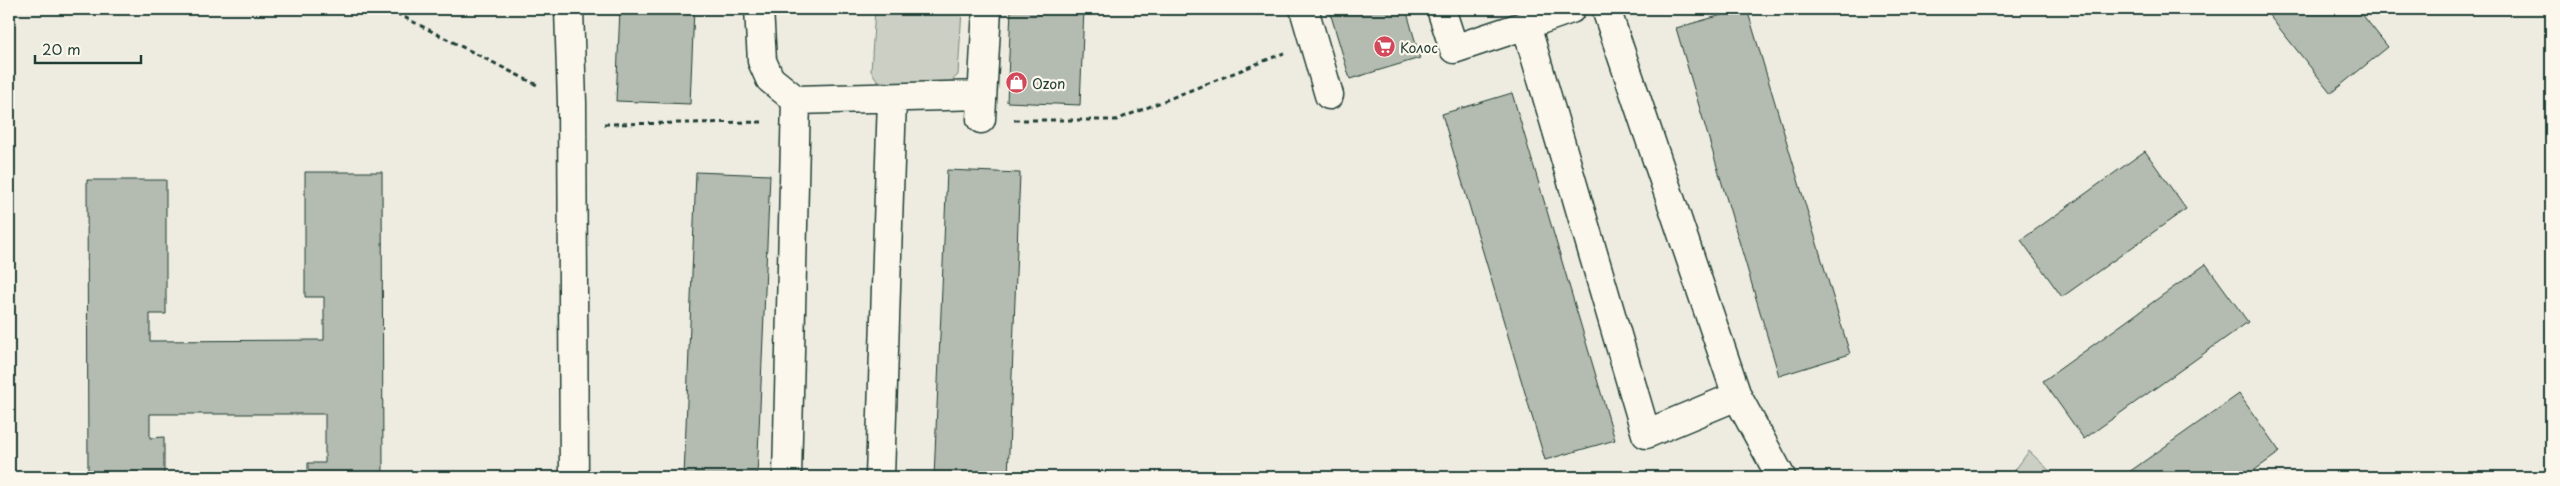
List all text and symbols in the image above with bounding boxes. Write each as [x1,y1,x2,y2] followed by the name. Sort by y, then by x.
[35,32,141,64] scale bar
[1372,35,1396,59] supermarket icon: Колос
[42,37,81,60] text: 20 m
[1400,37,1438,58] place label: Колос
[1004,71,1028,95] shop icon: Ozon
[1032,73,1065,94] place label: Ozon

